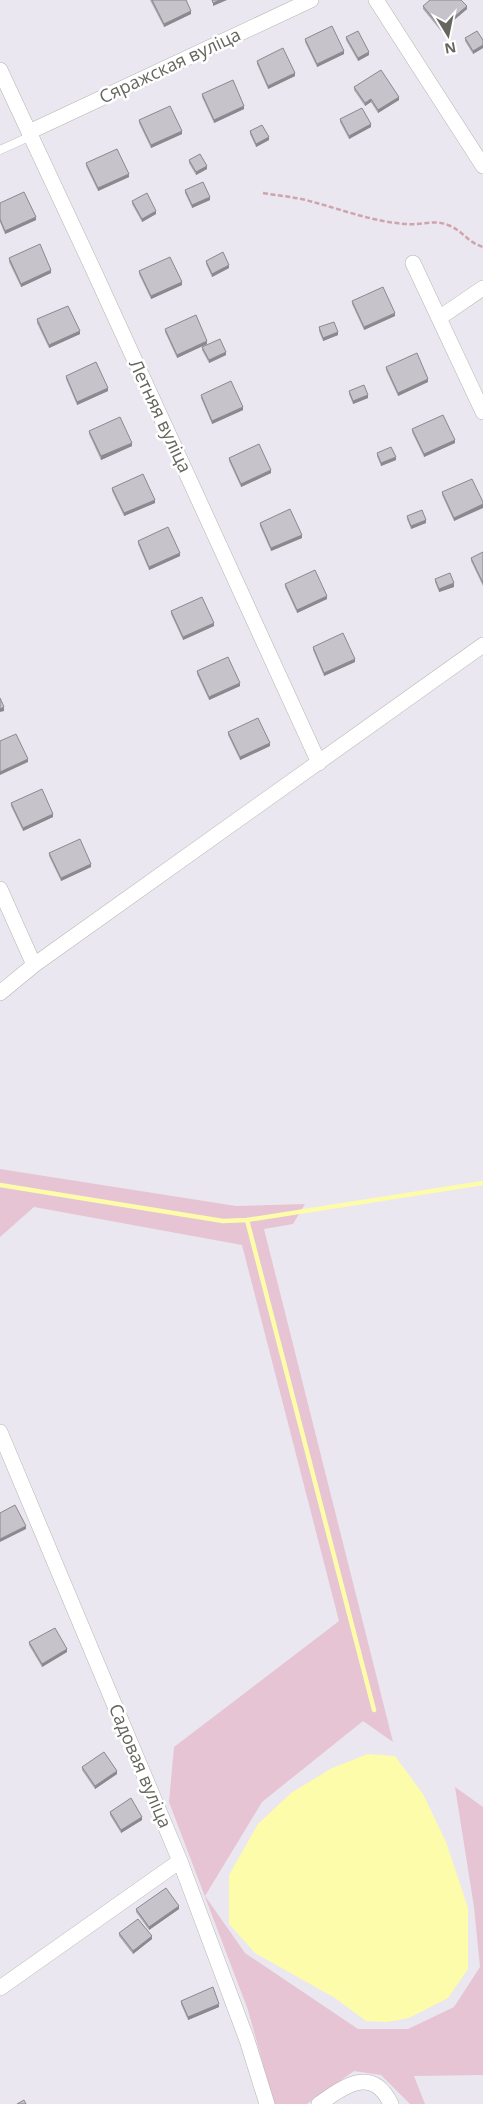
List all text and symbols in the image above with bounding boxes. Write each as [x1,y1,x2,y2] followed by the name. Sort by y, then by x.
[423,10,473,60] north arrow
[95,22,244,108] street label: Сяражская вуліца
[443,38,458,59] text: N
[124,355,198,476] street label: Летняя вуліца
[104,1700,178,1831] street label: Садовая вуліца

